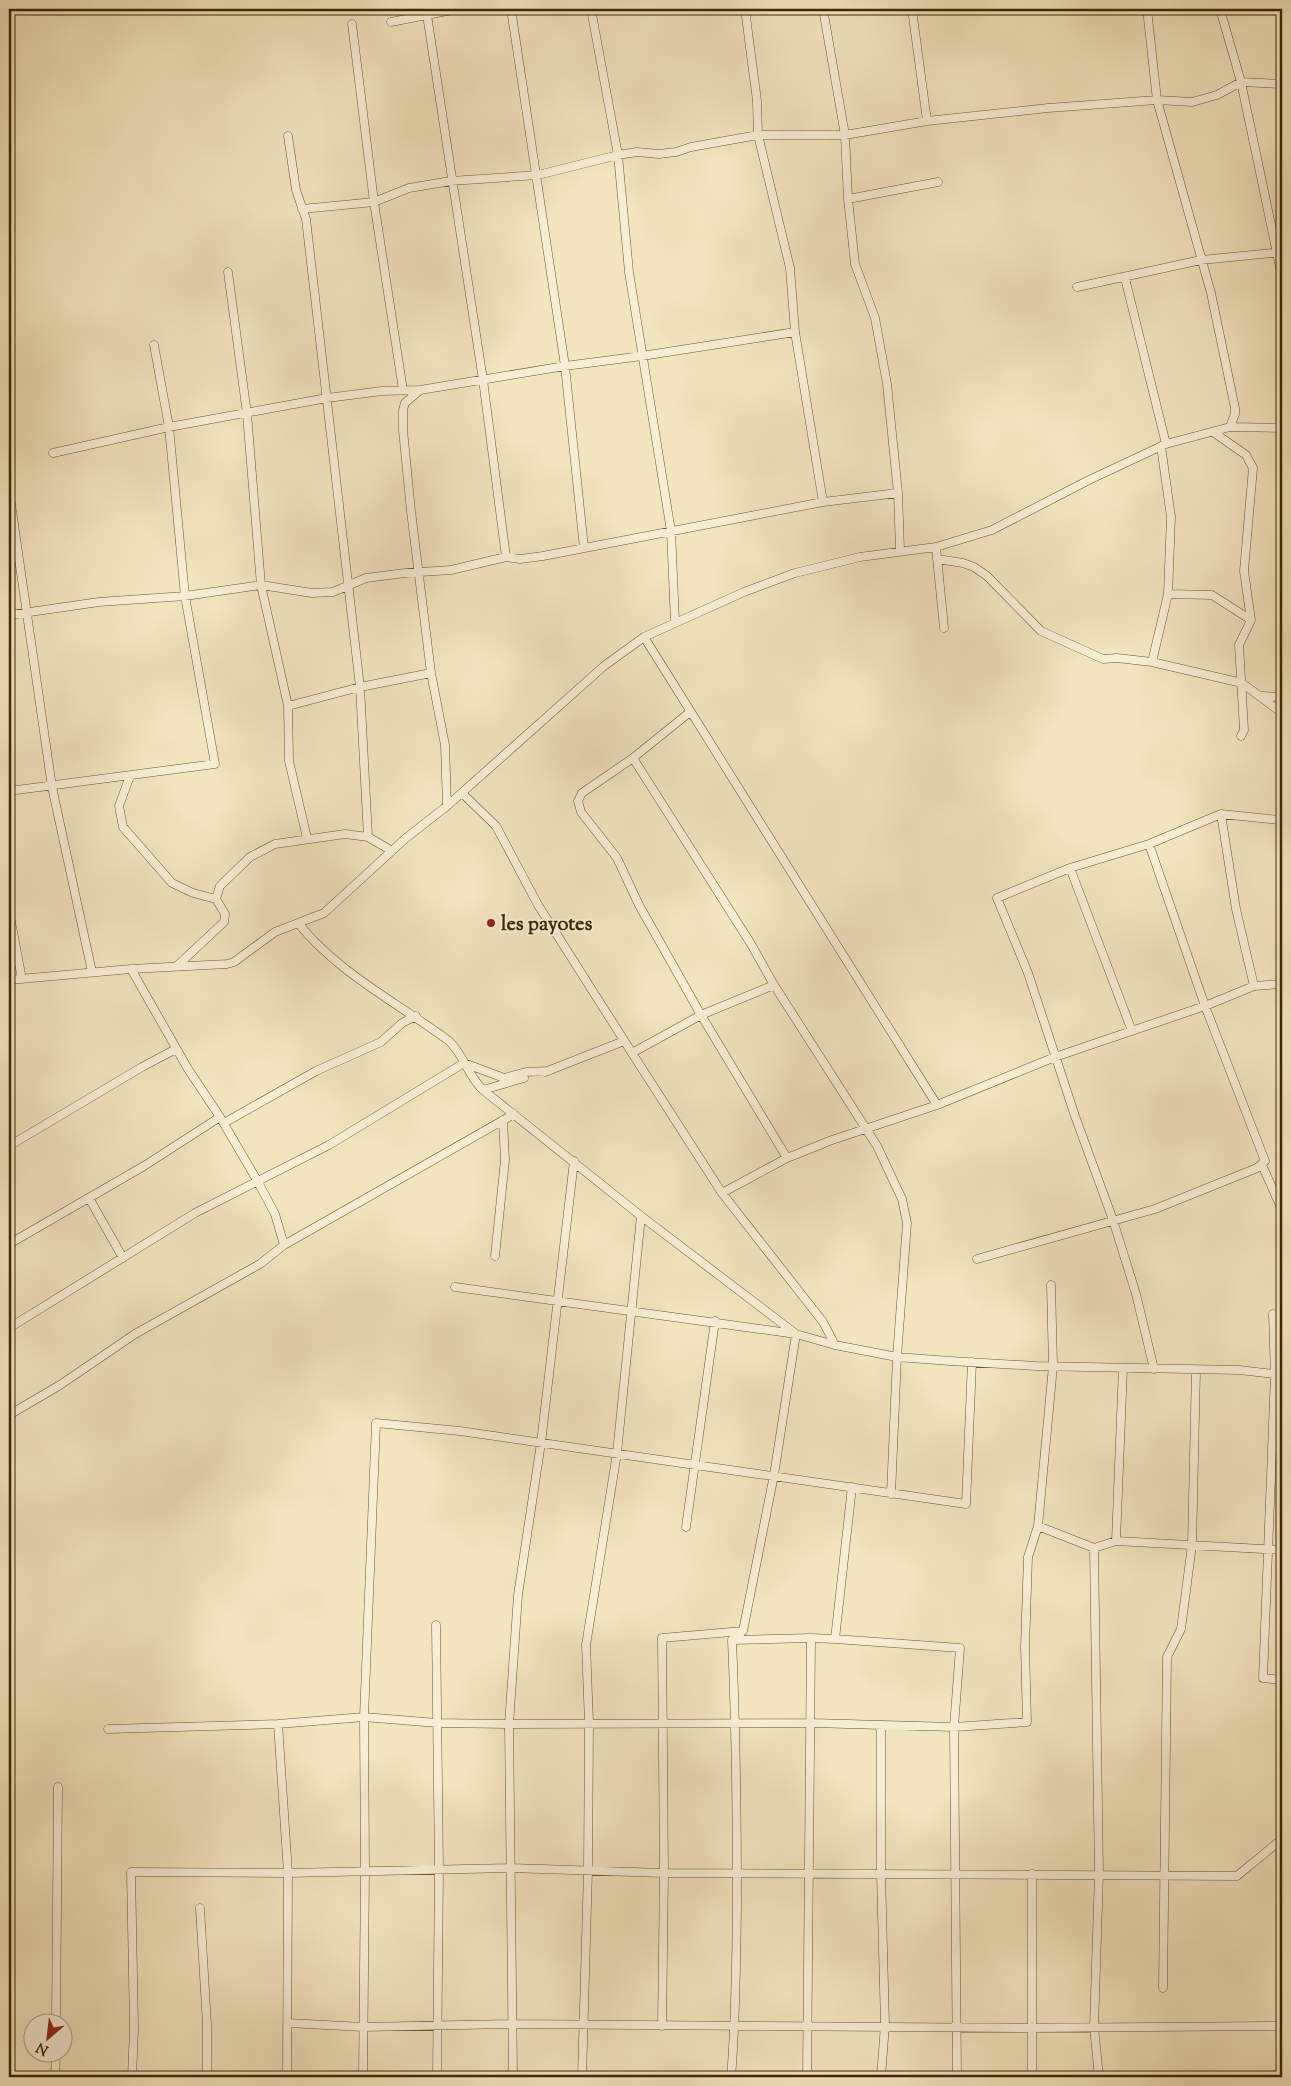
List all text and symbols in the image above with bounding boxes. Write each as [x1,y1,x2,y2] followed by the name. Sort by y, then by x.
[501,911,592,940] place label: les payotes
[485,917,497,929] marker: les payotes
[22,2014,72,2064] north arrow
[33,2036,52,2059] text: N

